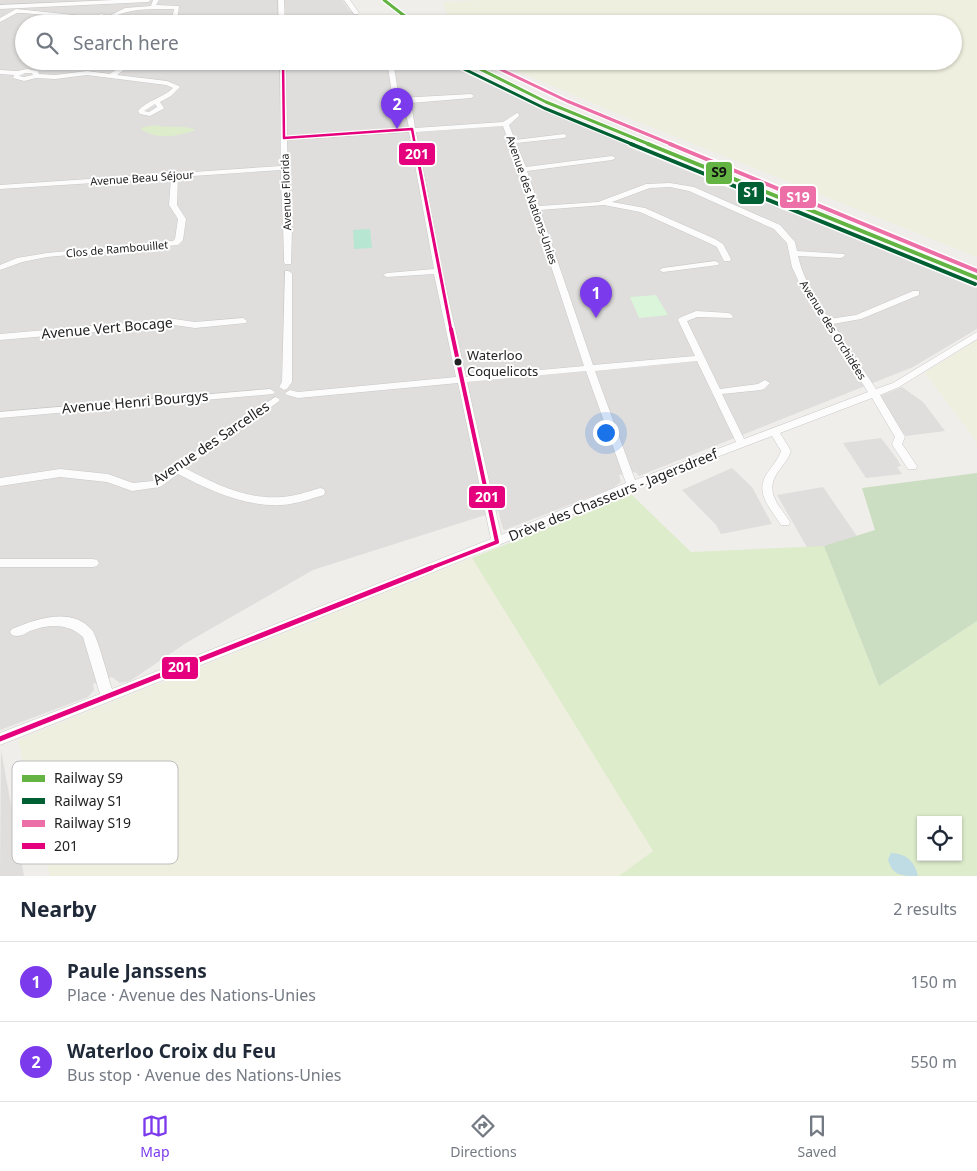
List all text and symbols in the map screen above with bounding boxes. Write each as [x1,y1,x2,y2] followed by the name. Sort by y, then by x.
[15,15,962,70] search box
[33,29,61,57] icon: search
[73,30,179,56] text: Search here
[381,88,413,129] pin: 2
[503,133,562,266] street label: Avenue des Nations-Unies
[398,142,436,166] line badge: 201
[405,144,429,163] text: 201
[277,153,294,231] street label: Avenue Florida
[705,161,733,185] line badge: S9
[711,162,727,181] text: S9
[90,166,195,189] street label: Avenue Beau Séjour
[737,181,765,205] line badge: S1
[743,182,759,201] text: S1
[779,185,817,209] line badge: S19
[786,187,810,206] text: S19
[65,237,169,260] street label: Clos de Rambouillet
[580,277,612,318] pin: 1
[797,277,870,382] street label: Avenue des Orchidées
[40,312,174,343] street label: Avenue Vert Bocage
[467,346,538,380] place label: Waterloo Coquelicots
[453,357,463,367] marker: Waterloo Coquelicots
[61,386,209,417] street label: Avenue Henri Bourgys
[149,396,273,489] street label: Avenue des Sarcelles
[593,420,619,446] your location
[505,443,721,545] street label: Drève des Chasseurs - Jagersdreef
[468,485,506,509] line badge: 201
[475,487,499,506] text: 201
[161,656,199,680] line badge: 201
[168,657,192,676] text: 201
[12,761,178,864] legend
[54,768,123,787] text: Railway S9
[54,791,123,810] text: Railway S1
[54,813,131,832] text: Railway S19
[917,816,962,861] map controls
[917,816,962,861] button: locate
[54,836,78,855] text: 201
[20,895,96,923] text: Nearby
[893,898,957,920] text: 2 results
[67,958,207,984] text: Paule Janssens
[31,971,41,993] text: 1
[910,971,957,993] text: 150 m
[67,984,316,1006] text: Place · Avenue des Nations-Unies
[67,1038,276,1064] text: Waterloo Croix du Feu
[31,1051,41,1073] text: 2
[910,1051,957,1073] text: 550 m
[67,1064,342,1086] text: Bus stop · Avenue des Nations-Unies
[140,1112,170,1161] tab: Map
[450,1112,517,1161] tab: Directions
[797,1112,837,1161] tab: Saved

